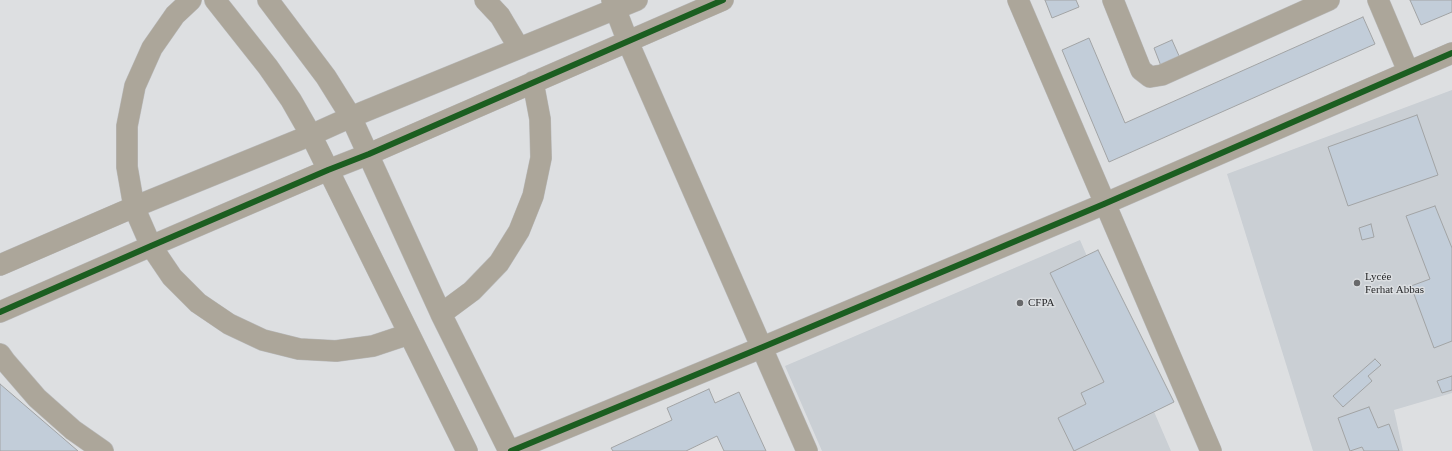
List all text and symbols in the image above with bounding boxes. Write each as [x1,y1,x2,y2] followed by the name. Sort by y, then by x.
[1365,270,1424,296] place label: Lycée Ferhat Abbas
[1352,278,1362,288] marker: Lycée Ferhat Abbas
[1028,296,1055,310] place label: CFPA
[1015,298,1025,308] marker: CFPA

